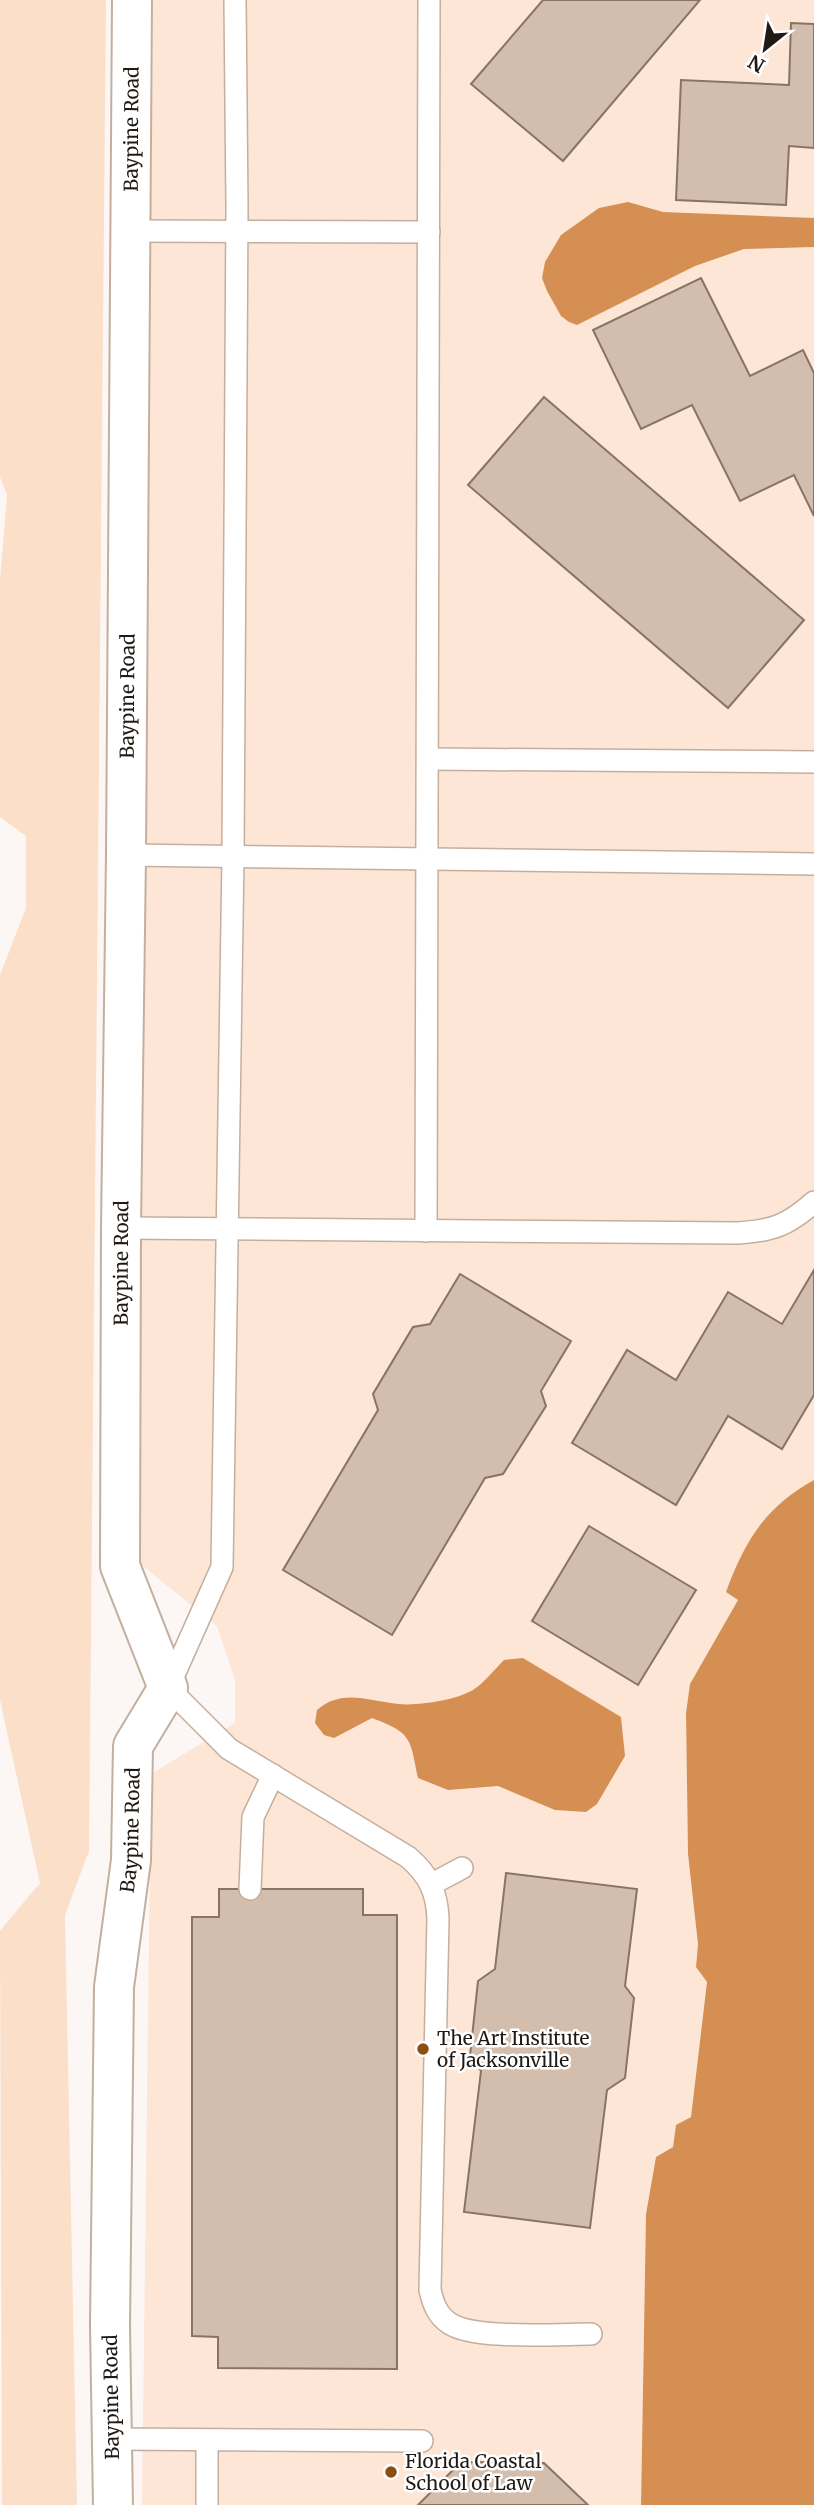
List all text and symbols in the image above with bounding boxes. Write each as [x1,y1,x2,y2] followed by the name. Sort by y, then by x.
[730,14,800,84] north arrow
[744,50,769,78] text: N
[119,66,144,192] street label: Baypine Road
[115,633,140,759] street label: Baypine Road
[109,1200,133,1326] street label: Baypine Road
[115,1767,145,1894] street label: Baypine Road
[437,2026,590,2072] place label: The Art Institute of Jacksonville
[415,2041,431,2057] marker: The Art Institute of Jacksonville
[98,2334,124,2460] street label: Baypine Road
[405,2449,541,2495] place label: Florida Coastal School of Law
[383,2464,399,2480] marker: Florida Coastal School of Law

